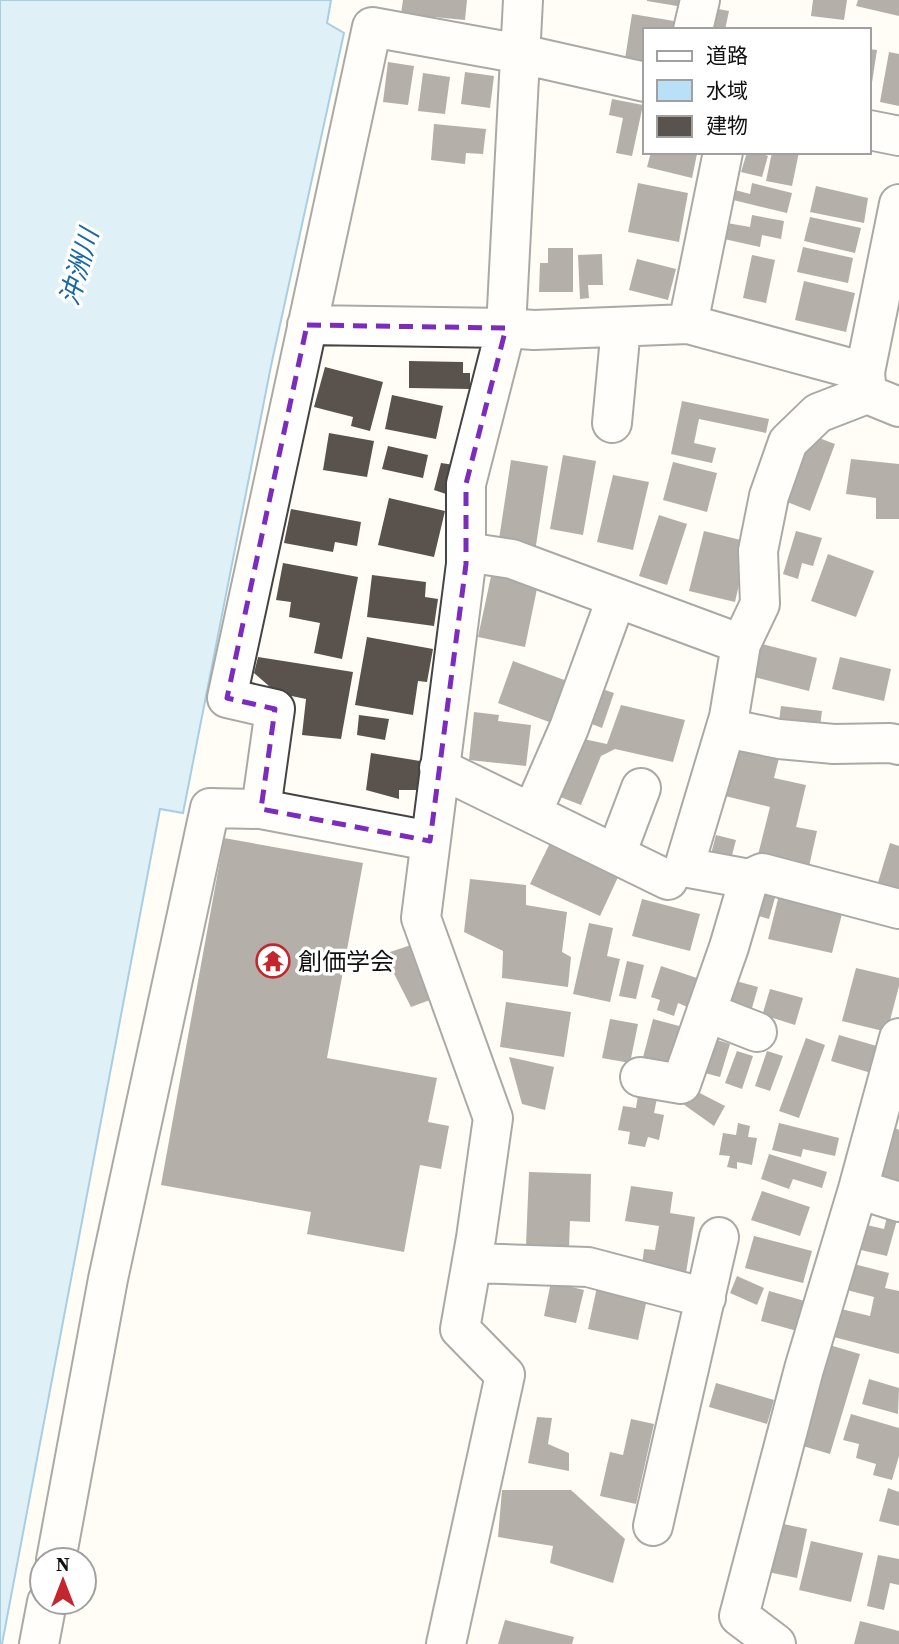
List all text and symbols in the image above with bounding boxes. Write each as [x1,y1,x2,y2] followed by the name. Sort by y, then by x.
[643,28,871,154] legend
[706,41,748,70] text: 道路
[706,76,748,105] text: 水域
[706,111,748,140] text: 建物
[51,222,108,309] water label: 沖洲川
[254,942,292,980] temple icon: 創価学会
[298,945,394,978] place label: 創価学会
[28,1546,98,1616] north arrow
[56,1551,70,1577] text: N

